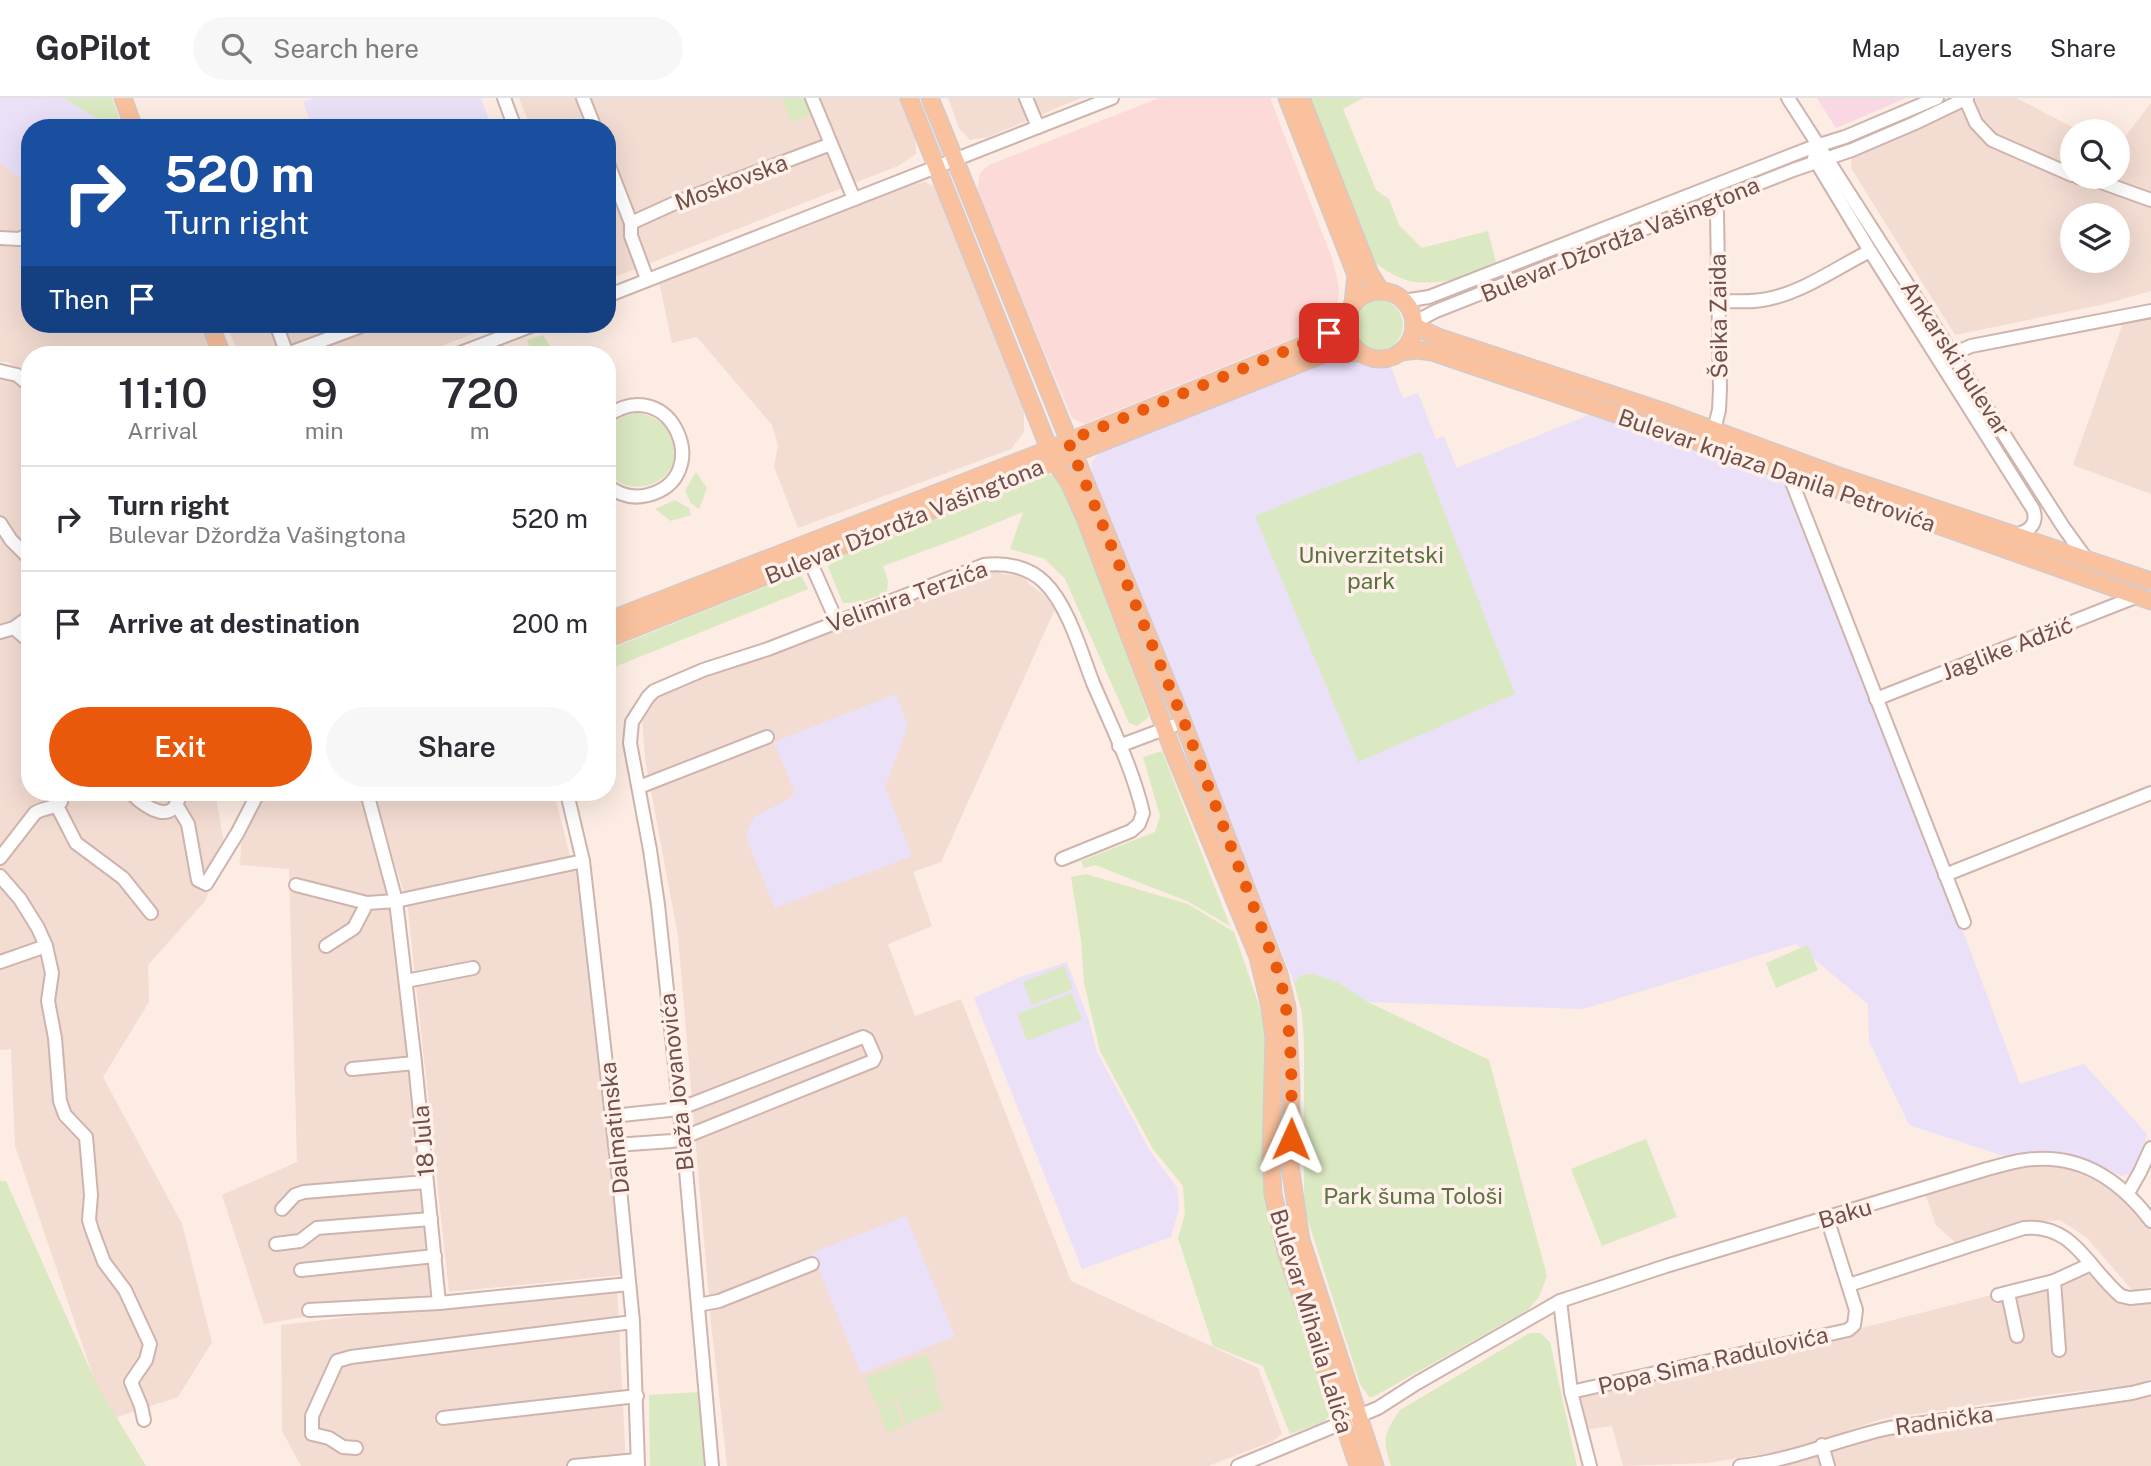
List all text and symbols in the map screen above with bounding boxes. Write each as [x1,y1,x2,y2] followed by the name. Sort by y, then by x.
[193,17,683,80] search box
[35,29,151,67] text: GoPilot
[217,29,255,67] icon: search
[273,33,419,64] text: Search here
[1851,34,1900,62] text: Map
[1938,34,2012,62] text: Layers
[2050,34,2116,62] text: Share
[2060,119,2130,273] map controls
[2060,119,2130,189] button: search
[164,145,315,203] text: 520 m
[49,147,140,238] icon: right
[671,148,791,216] street label: Moskovska
[1477,171,1763,307] street label: Bulevar Džordža Vašingtona
[2060,203,2130,273] button: layers
[164,204,309,241] text: Turn right
[1703,253,1733,379] street label: Šeika Zaida
[1896,276,2016,440] street label: Ankarski bulevar
[123,280,161,318] icon: arrive
[49,284,109,315] text: Then
[1299,303,1359,363] pin
[1310,314,1348,352] icon: arrive
[118,368,208,417] text: 11:10
[311,368,338,417] text: 9
[441,368,519,417] text: 720
[1615,403,1939,537] street label: Bulevar knjaza Danila Petrovića
[127,417,198,444] text: Arrival
[305,417,344,444] text: min
[470,417,490,444] text: m
[761,453,1047,589] street label: Bulevar Džordža Vašingtona
[108,490,230,521] text: Turn right
[49,500,87,538] icon: right
[511,503,588,534] text: 520 m
[108,521,406,548] text: Bulevar Džordža Vašingtona
[1298,541,1444,594] park label: Univerzitetski park
[823,554,991,638] street label: Velimira Terzića
[49,605,87,643] icon: arrive
[108,608,360,639] text: Arrive at destination
[512,608,588,639] text: 200 m
[1938,611,2076,685] street label: Jaglike Adžić
[49,707,312,787] button: Exit
[326,707,588,787] button: Share
[653,992,699,1172] street label: Blaža Jovanovića
[594,1061,634,1195] street label: Dalmatinska
[1254,1102,1328,1176] position arrow
[406,1104,440,1178] street label: 18 Jula
[1323,1182,1503,1209] park label: Park šuma Tološi
[1815,1193,1875,1233] street label: Baku
[1265,1206,1359,1436] street label: Bulevar Mihaila Lalića
[1595,1320,1831,1400] street label: Popa Sima Radulovića
[1893,1400,1995,1440] street label: Radnička

